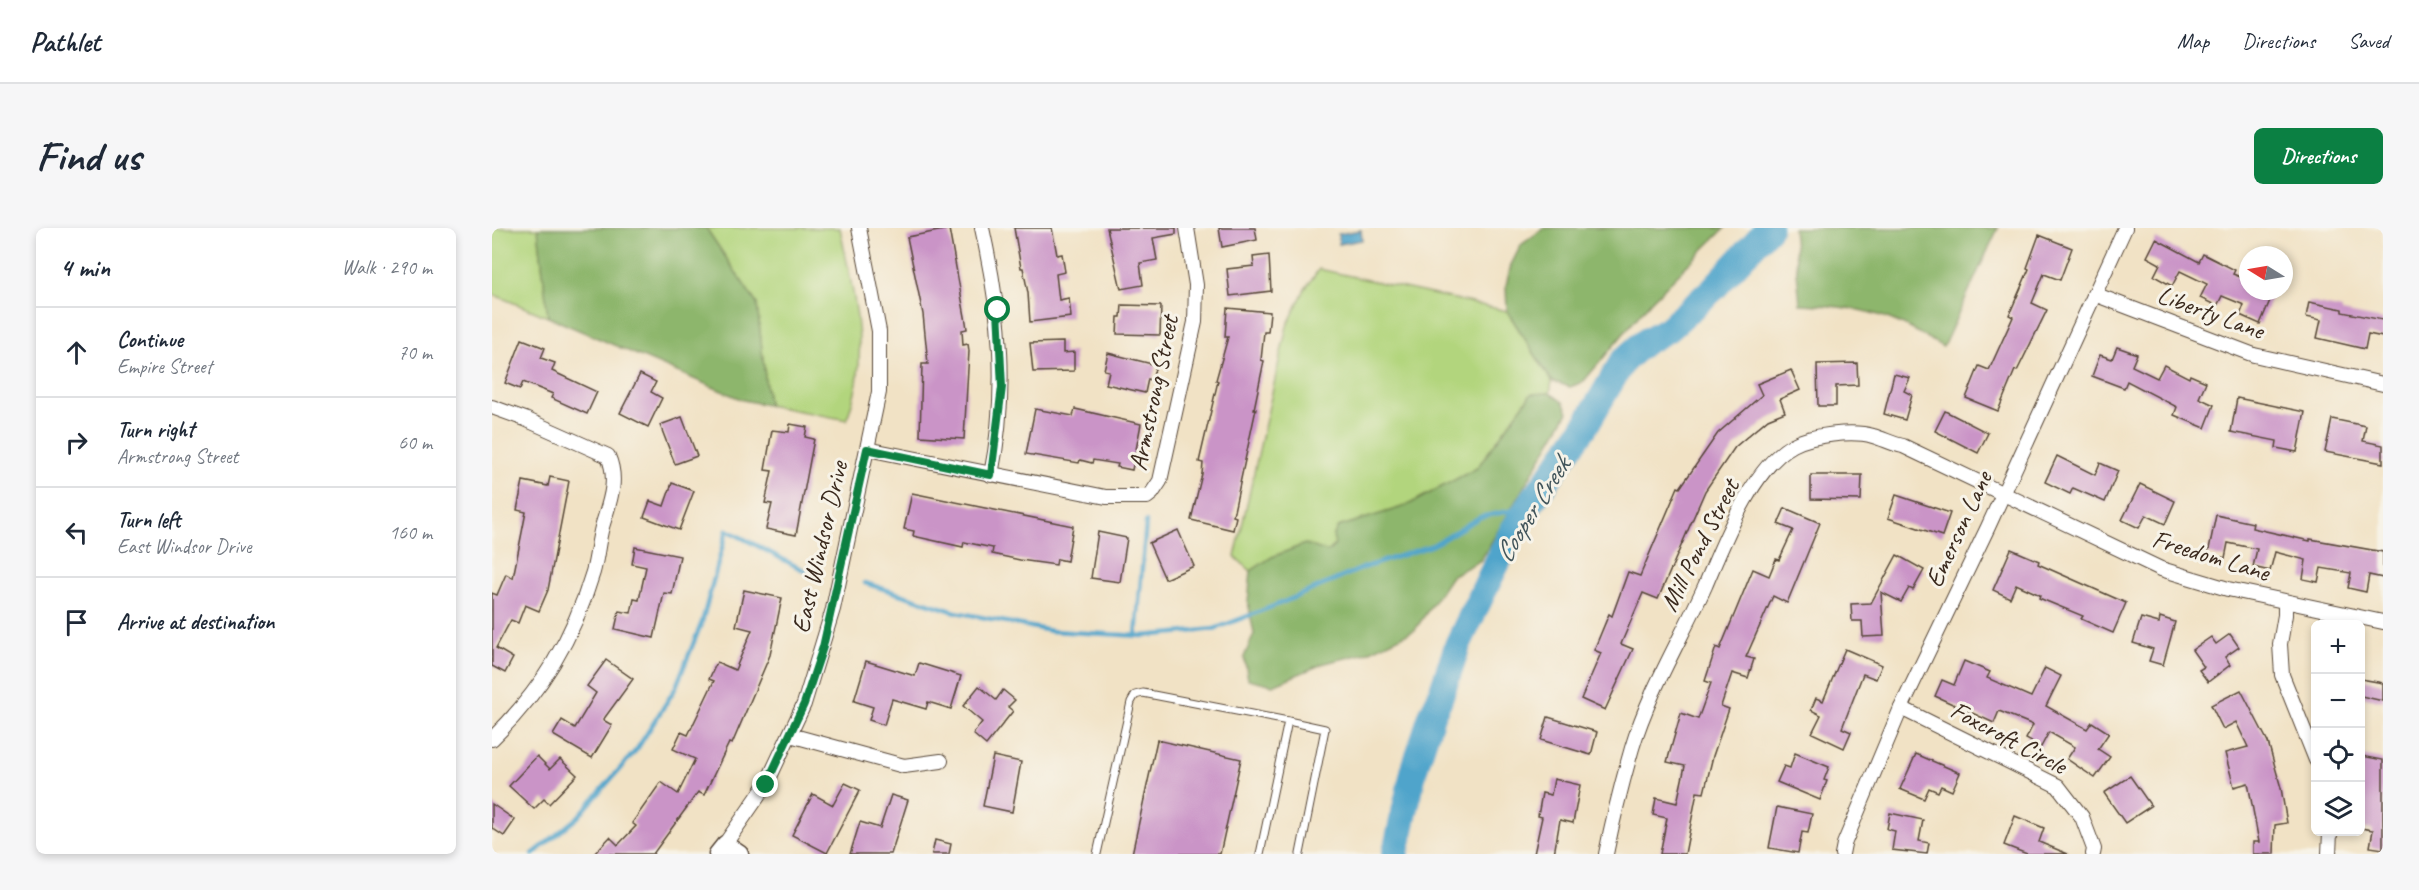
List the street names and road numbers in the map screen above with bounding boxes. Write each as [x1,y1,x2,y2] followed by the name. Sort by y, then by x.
[2153,278,2271,348] street label: Liberty Lane
[1121,310,1186,474] street label: Armstrong Street
[784,457,856,636] street label: East Windsor Drive
[1917,464,2001,592] street label: Emerson Lane
[1652,472,1748,617] street label: Mill Pond Street
[2148,522,2275,589] street label: Freedom Lane
[1945,693,2075,783] street label: Foxcroft Circle

